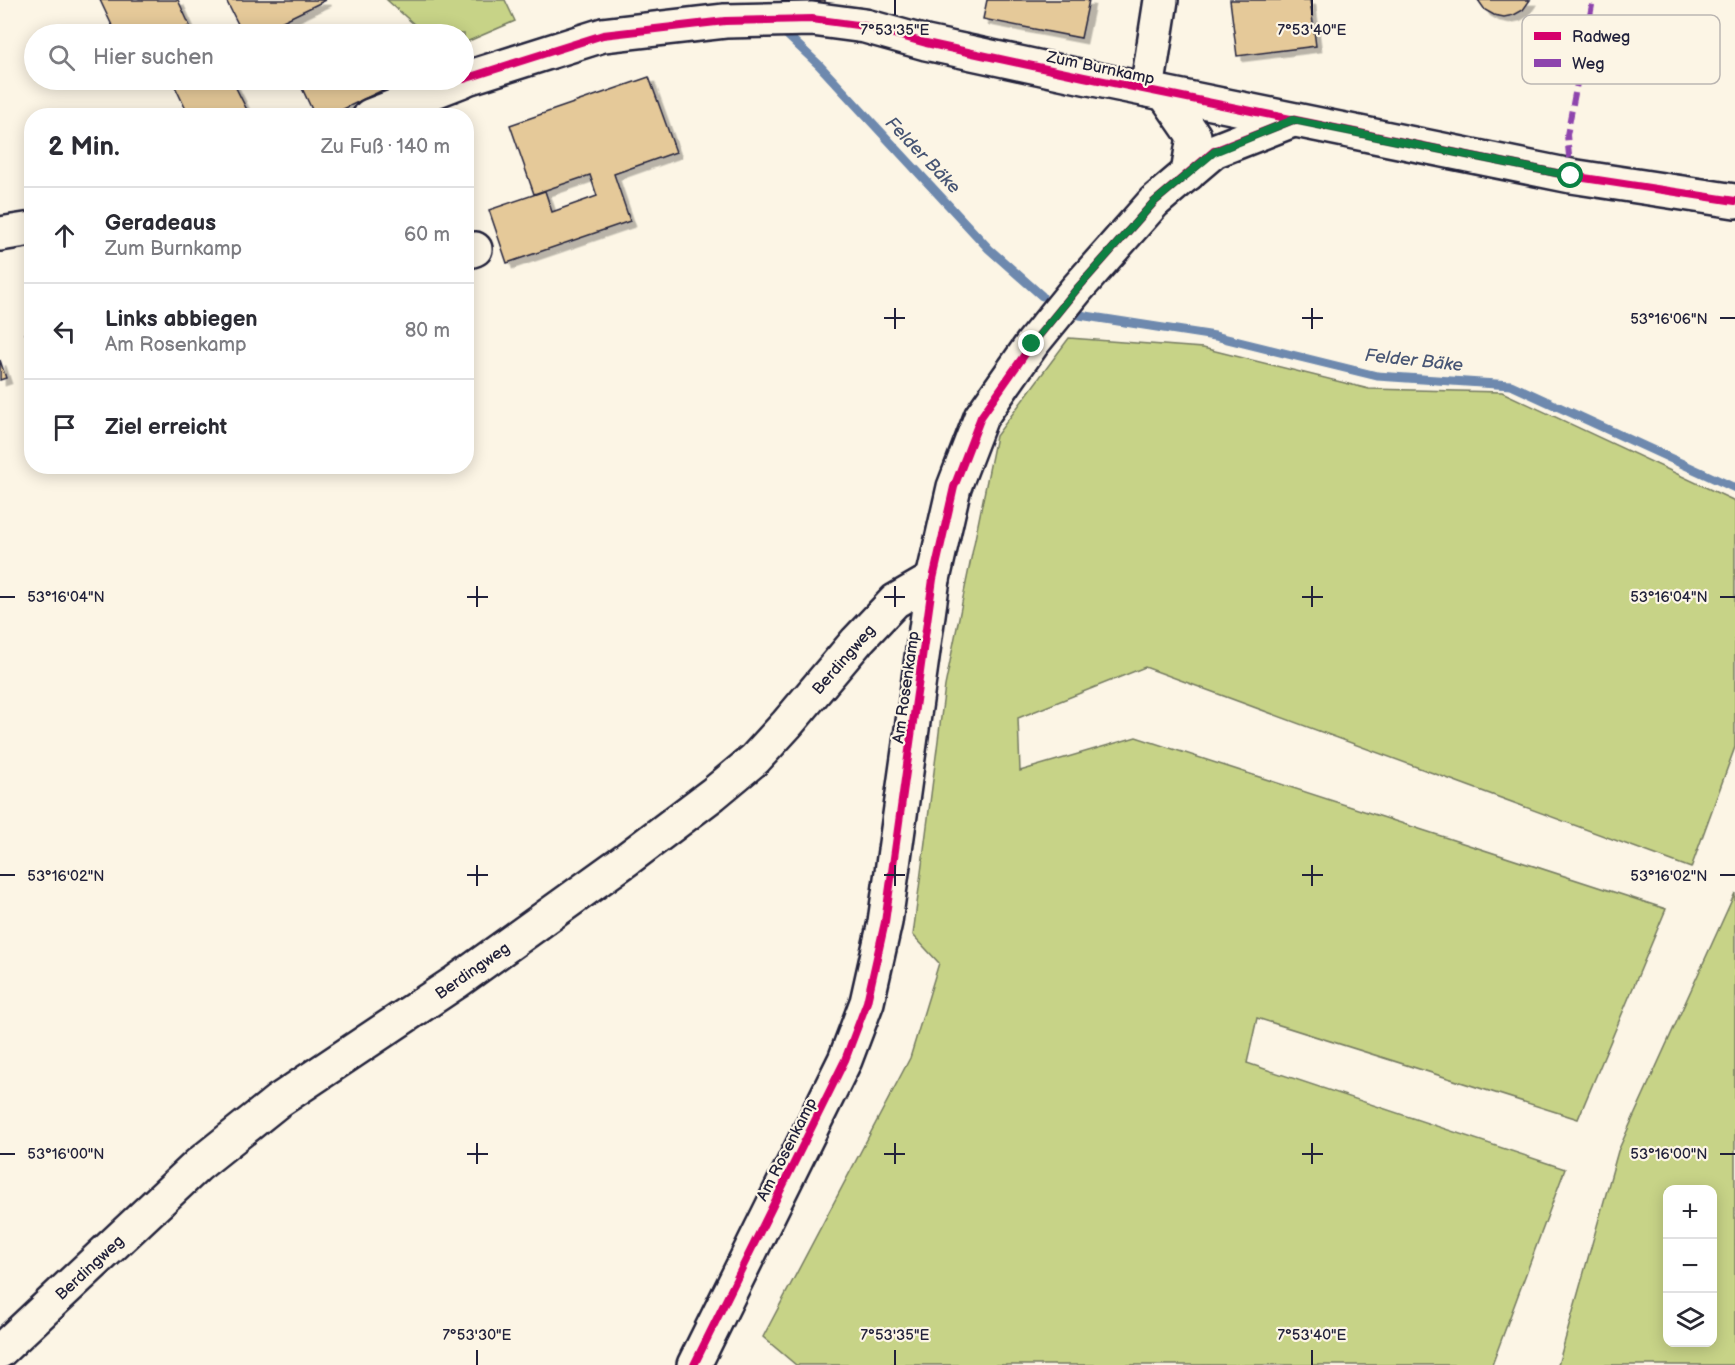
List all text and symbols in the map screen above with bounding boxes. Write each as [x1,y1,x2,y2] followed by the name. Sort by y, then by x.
[1522,15,1720,84] legend
[861,21,929,40] text: 7°53'35"E
[1278,21,1347,40] text: 7°53'40"E
[24,24,474,90] search box
[1572,28,1630,47] text: Radweg
[45,41,78,74] icon: search
[93,44,214,71] text: Hier suchen
[1044,48,1156,89] street label: Zum Burnkamp
[1572,55,1604,74] text: Weg
[881,113,964,198] water label: Felder Bäke
[48,132,120,163] text: 2 Min.
[321,135,450,159] text: Zu Fuß · 140 m
[1557,162,1583,188] route start
[105,210,216,237] text: Geradeaus
[48,219,81,252] icon: ahead
[404,223,450,247] text: 60 m
[105,237,242,261] text: Zum Burnkamp
[105,306,258,333] text: Links abbiegen
[1630,310,1708,329] text: 53°16'06"N
[48,315,81,348] icon: left
[405,319,450,343] text: 80 m
[1018,330,1044,356] route end
[105,333,247,357] text: Am Rosenkamp
[1364,345,1464,376] water label: Felder Bäke
[48,411,81,444] icon: arrive
[105,414,227,441] text: Ziel erreicht
[27,588,105,607] text: 53°16'04"N
[1630,588,1708,607] text: 53°16'04"N
[809,621,880,699] street label: Berdingweg
[889,630,924,745] street label: Am Rosenkamp
[27,867,105,886] text: 53°16'02"N
[1630,867,1708,886] text: 53°16'02"N
[432,939,514,1004] street label: Berdingweg
[753,1095,822,1205] street label: Am Rosenkamp
[27,1145,105,1164] text: 53°16'00"N
[1630,1145,1708,1164] text: 53°16'00"N
[1663,1185,1717,1347] map controls
[1663,1185,1717,1239] button: +
[52,1232,128,1305] street label: Berdingweg
[1663,1239,1717,1293] button: −
[1663,1293,1717,1347] button: layers
[443,1326,512,1345] text: 7°53'30"E
[861,1326,929,1345] text: 7°53'35"E
[1278,1326,1347,1345] text: 7°53'40"E

